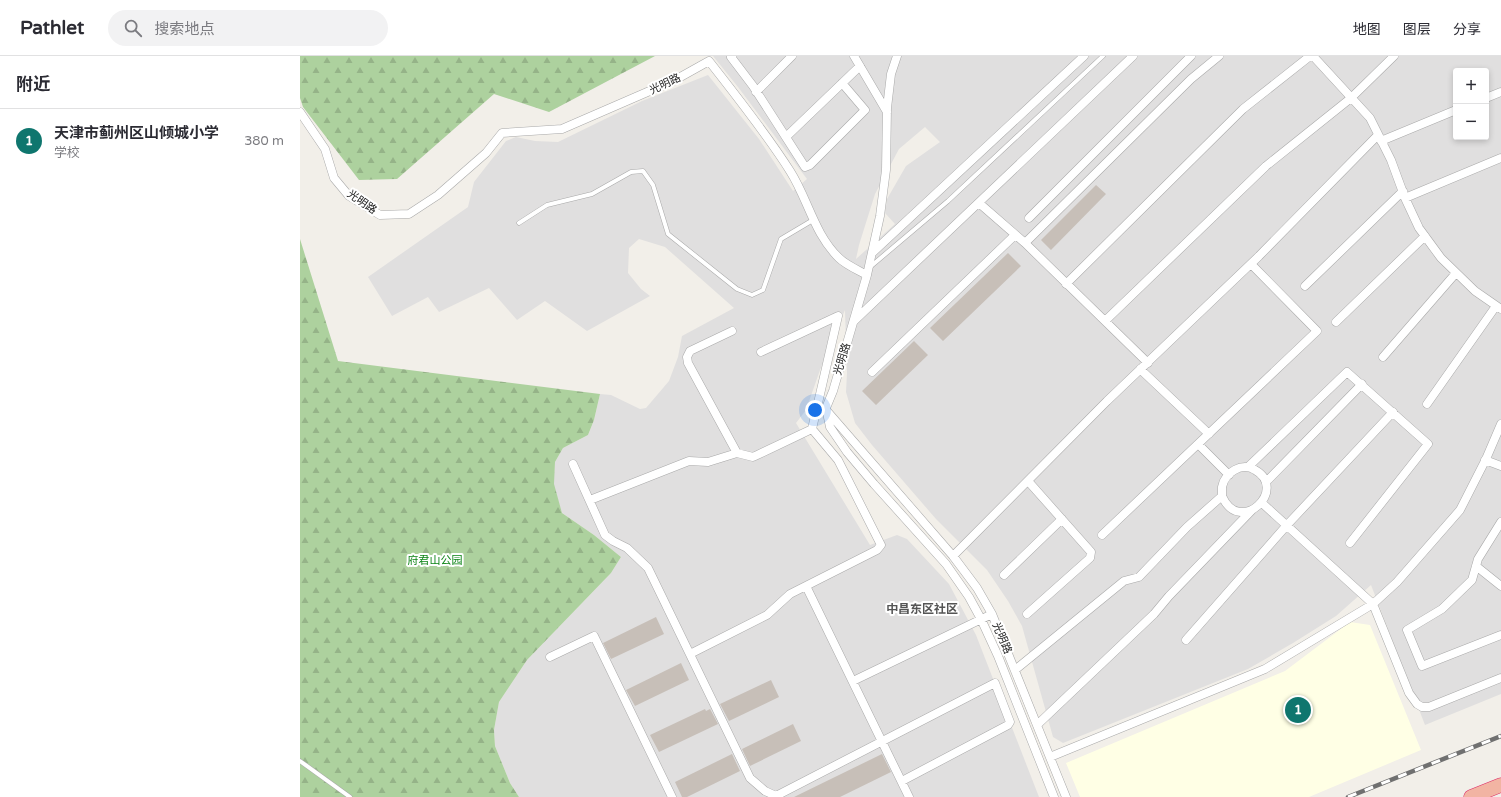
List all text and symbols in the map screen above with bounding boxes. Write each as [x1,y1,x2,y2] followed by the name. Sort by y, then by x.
[108,10,388,46] search box
[20,17,84,39] text: Pathlet
[122,17,144,39] icon: search
[154,20,214,38] text: 搜索地点
[1353,21,1381,38] text: 地图
[1403,21,1431,38] text: 图层
[1453,21,1481,38] text: 分享
[1453,68,1489,140] map controls
[1453,68,1489,104] button: +
[647,71,683,97] street label: 光明路
[16,74,50,95] text: 附近
[1453,104,1489,140] button: −
[54,124,219,142] text: 天津市蓟州区山倾城小学
[25,133,33,149] text: 1
[244,133,284,149] text: 380 m
[54,145,80,161] text: 学校
[345,187,379,217] street label: 光明路
[831,341,853,377] street label: 光明路
[805,400,825,420] your location
[408,554,463,567] park label: 府君山公园
[886,602,958,616] district label: 中昌东区社区
[990,620,1014,656] street label: 光明路
[1285,695,1311,725] pin: 1

